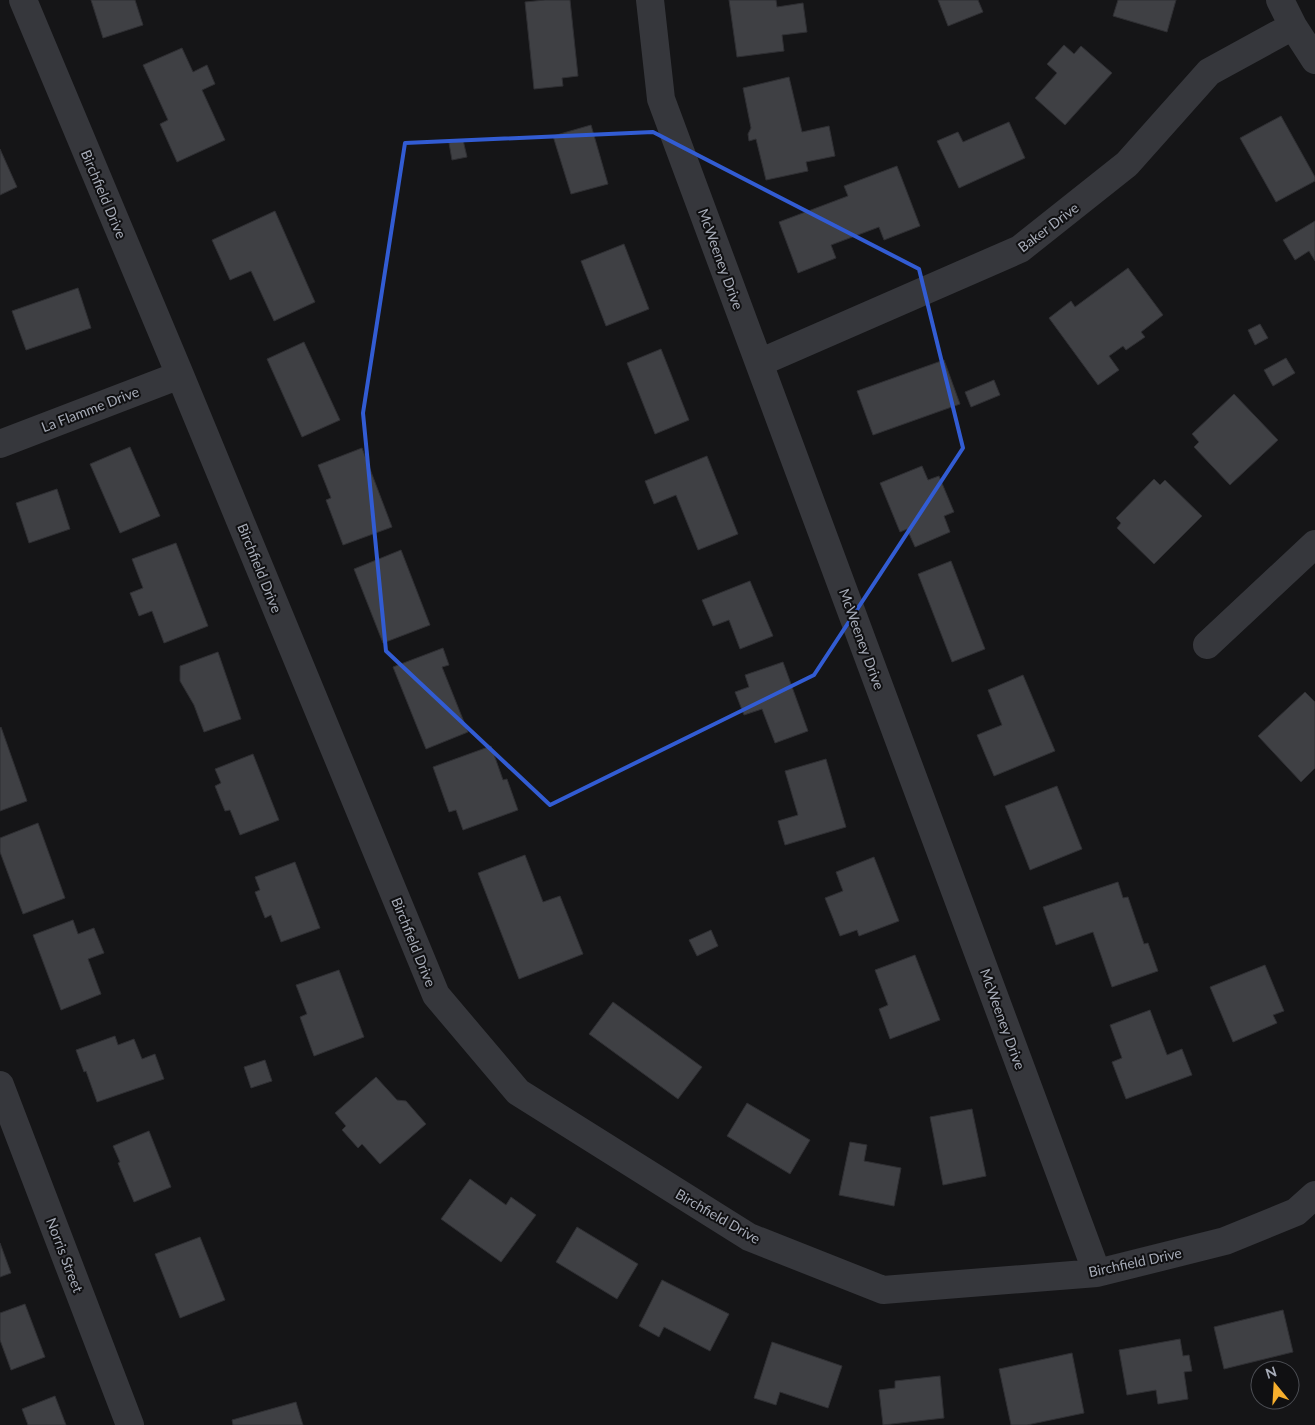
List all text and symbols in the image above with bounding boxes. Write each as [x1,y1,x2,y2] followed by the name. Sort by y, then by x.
[78,147,130,241] street label: Birchfield Drive
[1014,199,1082,255] street label: Baker Drive
[695,206,747,312] street label: McWeeney Drive
[39,383,141,435] street label: La Flamme Drive
[234,521,286,615] street label: Birchfield Drive
[836,586,888,692] street label: McWeeney Drive
[388,895,440,989] street label: Birchfield Drive
[977,966,1029,1072] street label: McWeeney Drive
[673,1185,763,1247] street label: Birchfield Drive
[43,1215,87,1295] street label: Norris Street
[1087,1244,1183,1280] street label: Birchfield Drive
[1250,1360,1300,1410] north arrow
[1263,1362,1279,1382] text: N

